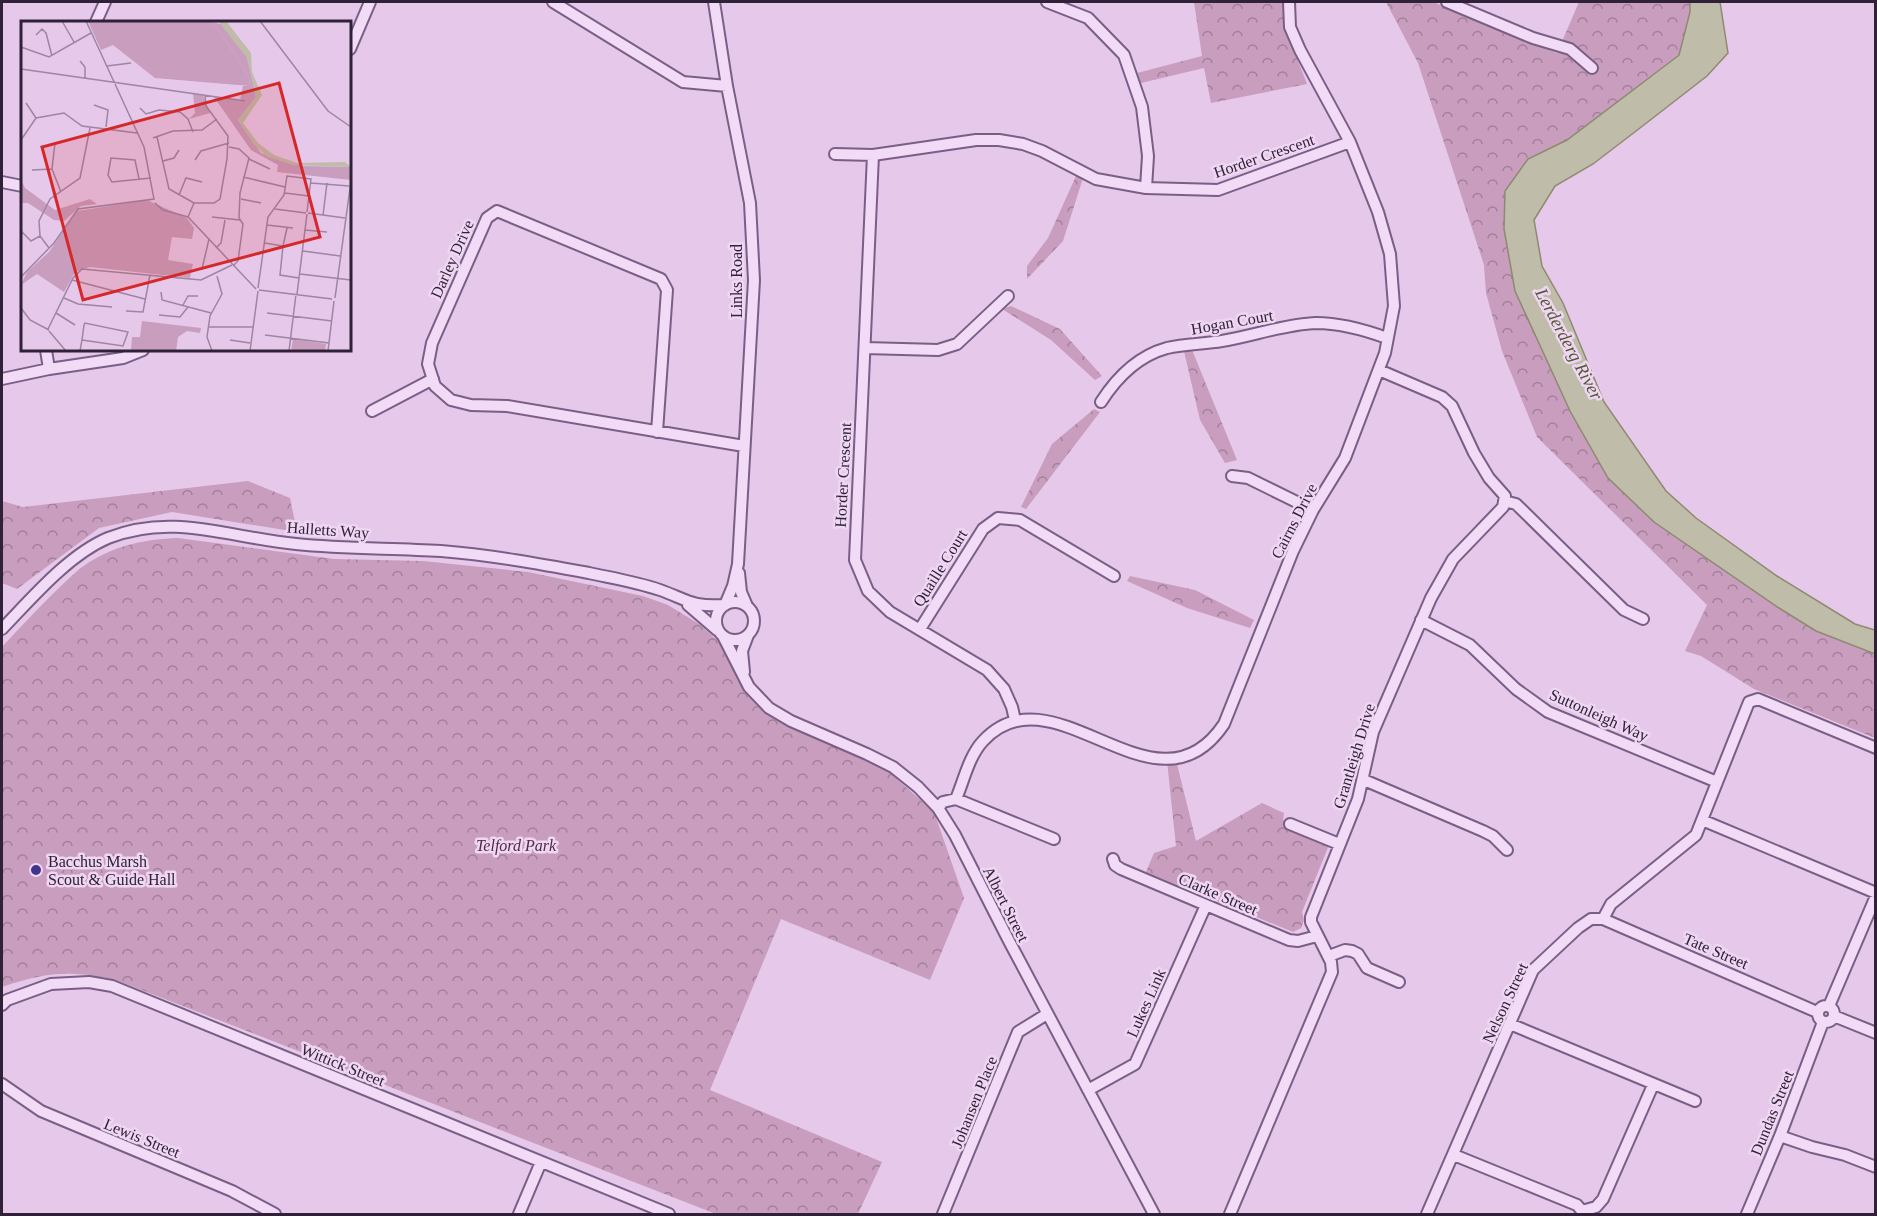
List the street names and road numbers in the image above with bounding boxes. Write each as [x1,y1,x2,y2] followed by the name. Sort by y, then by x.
[1211,131,1317,181] street label: Horder Crescent
[427,217,478,301] street label: Darley Drive
[728,244,745,318] street label: Links Road
[1190,306,1275,339] street label: Hogan Court
[832,421,854,528] street label: Horder Crescent
[1268,481,1320,561] street label: Cairns Drive
[286,519,370,542] street label: Halletts Way
[910,526,971,610] street label: Quaille Court
[1547,686,1651,745] street label: Suttonleigh Way
[1330,701,1379,811] street label: Grantleigh Drive
[980,864,1032,945] street label: Albert Street
[1176,870,1260,918] street label: Clarke Street
[1681,930,1751,972] street label: Tate Street
[1479,960,1531,1046] street label: Nelson Street
[1123,966,1169,1040] street label: Lukes Link
[299,1041,388,1090] street label: Wittick Street
[948,1054,1000,1150] street label: Johansen Place
[1747,1067,1797,1158] street label: Dundas Street
[102,1115,183,1161] street label: Lewis Street

